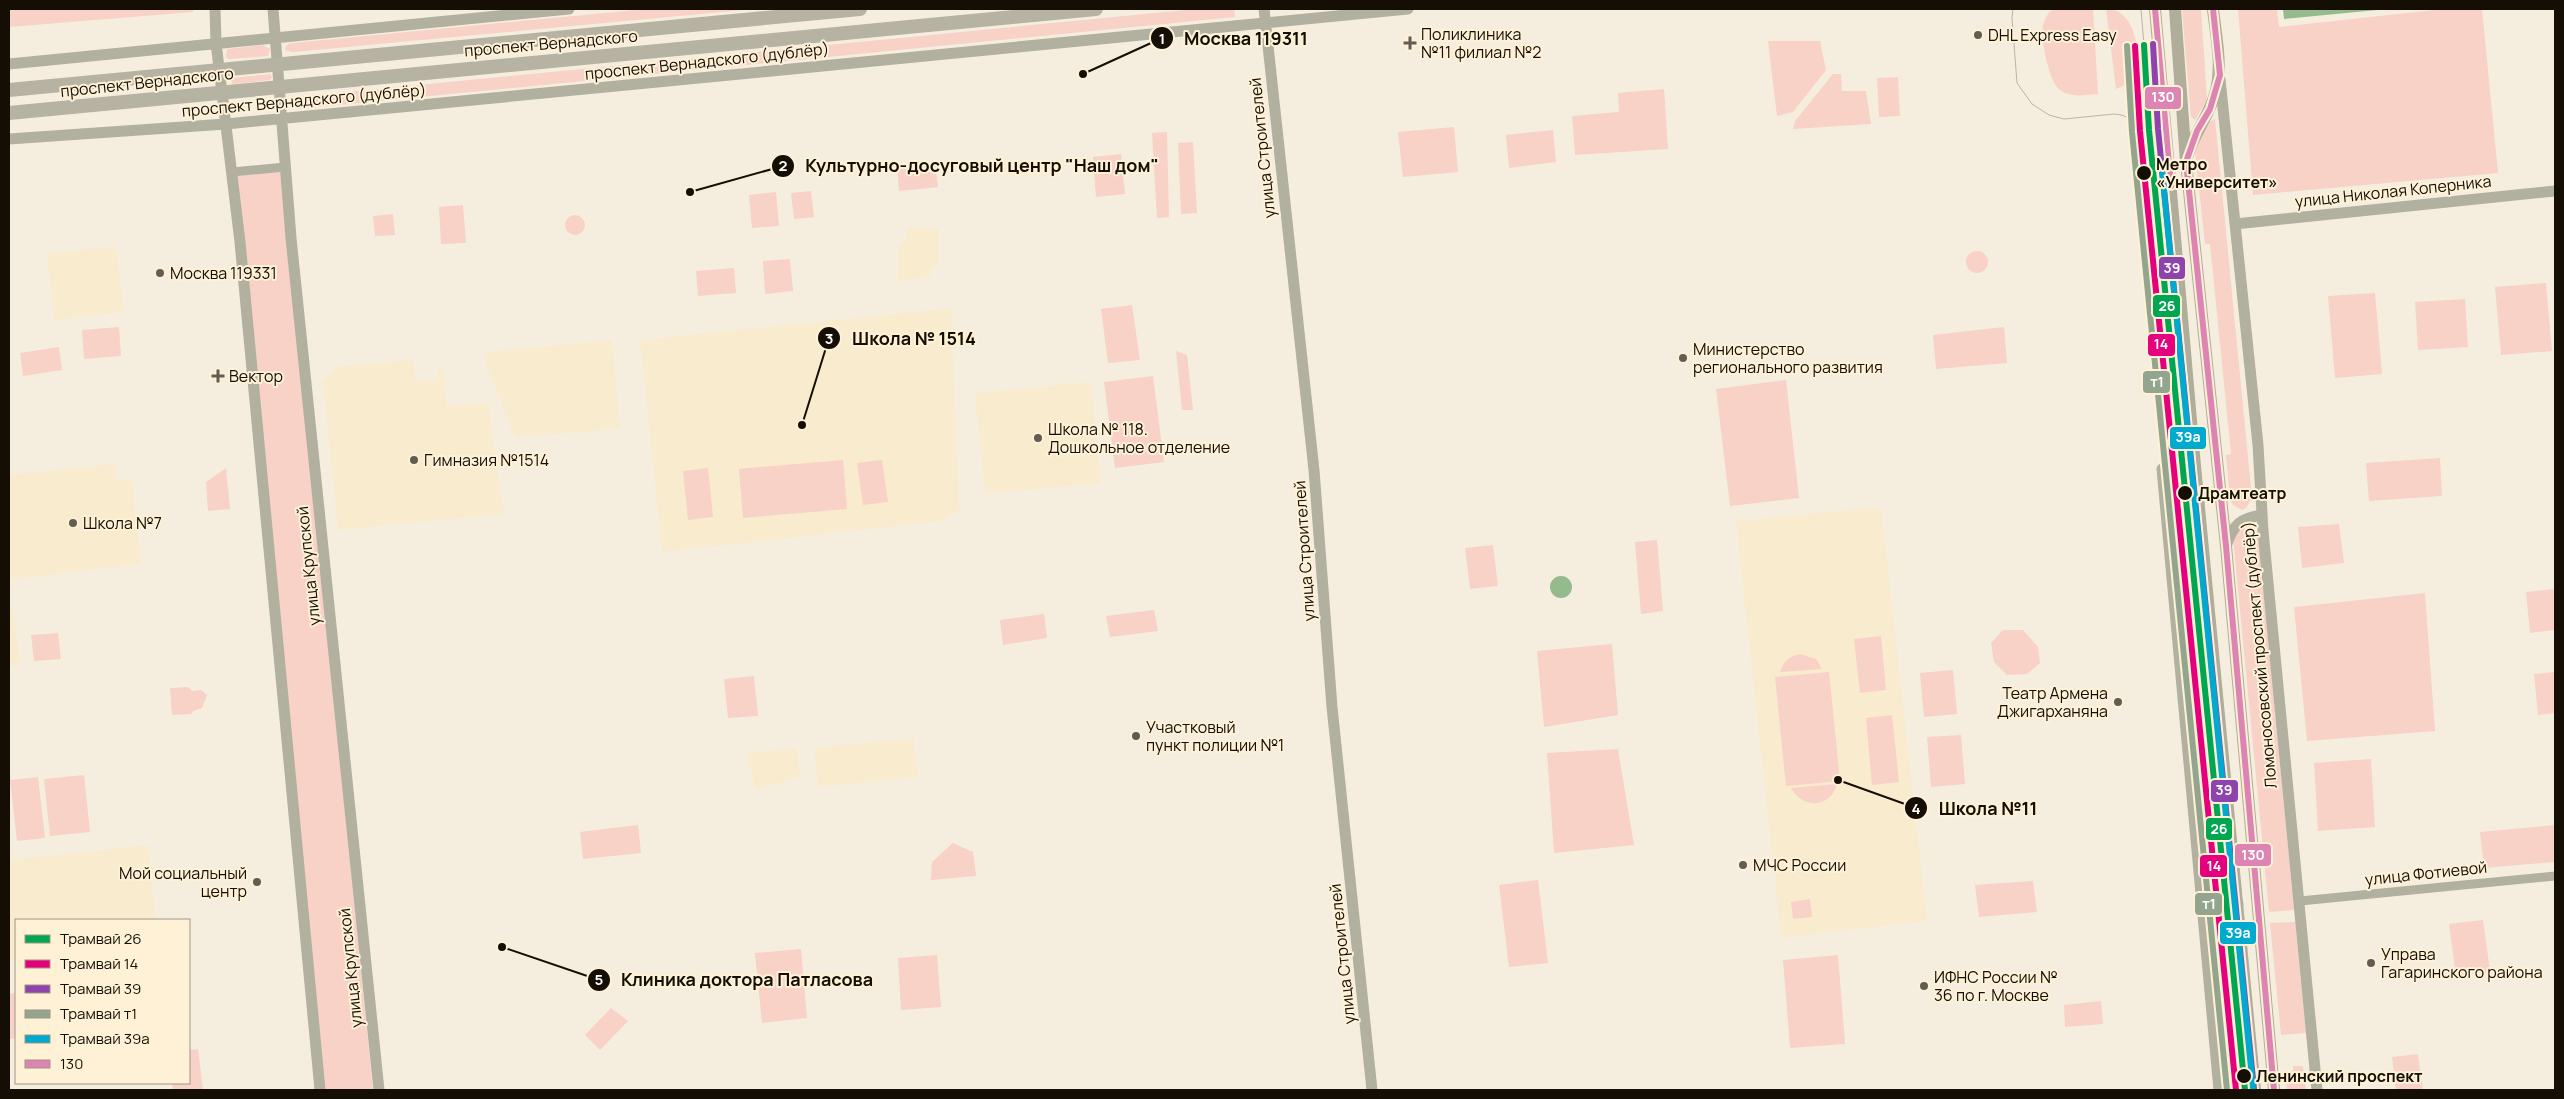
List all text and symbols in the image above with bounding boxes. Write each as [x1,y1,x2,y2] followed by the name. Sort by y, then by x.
[1150,22,1318,55] callout: Москва 119311
[1421,23,1541,63] place label: Поликлиника №11 филиал №2
[463,24,639,62] street label: проспект Вернадского
[1988,24,2117,46] place label: DHL Express Easy
[1184,26,1308,50] text: Москва 119311
[1159,28,1165,49] text: 1
[1972,29,1984,41] marker: DHL Express Easy
[1403,36,1417,50] marker: Поликлиника №11 филиал №2
[584,37,830,85] street label: проспект Вернадского (дублёр)
[59,62,235,102] street label: проспект Вернадского
[1244,77,1280,219] street label: улица Строителей
[181,78,427,122] street label: проспект Вернадского (дублёр)
[2144,86,2182,110] line badge: 130
[2151,87,2175,106] text: 130
[770,150,1169,183] callout: Культурно-досуговый центр "Наш дом"
[805,153,1159,177] text: Культурно-досуговый центр "Наш дом"
[2156,153,2278,193] place label: Метро «Университет»
[779,155,788,176] text: 2
[2135,164,2153,182] marker: Метро «Университет»
[2294,170,2492,212] street label: улица Николая Коперника
[2158,256,2186,280] line badge: 39
[2164,258,2180,277] text: 39
[170,262,277,284] place label: Москва 119331
[154,267,166,279] marker: Москва 119331
[2152,294,2181,318] line badge: 26
[2158,296,2176,315] text: 26
[817,322,985,355] callout: Школа № 1514
[852,326,976,350] text: Школа № 1514
[825,328,833,349] text: 3
[2147,333,2176,357] line badge: 14
[2154,334,2168,353] text: 14
[1693,338,1883,378] place label: Министерство регионального развития
[1677,352,1689,364] marker: Министерство регионального развития
[229,365,283,387] place label: Вектор
[211,369,225,383] marker: Вектор
[2142,370,2171,394] line badge: т1
[2150,372,2164,391] text: т1
[1048,418,1230,458] place label: Школа № 118. Дошкольное отделение
[2169,426,2207,450] line badge: 39а
[2176,427,2200,446] text: 39а
[1032,432,1044,444] marker: Школа № 118. Дошкольное отделение
[424,449,549,471] place label: Гимназия №1514
[408,454,420,466] marker: Гимназия №1514
[1288,480,1320,622] street label: улица Строителей
[2198,482,2286,504] place label: Драмтеатр
[2176,484,2194,502] marker: Драмтеатр
[291,505,325,627] street label: улица Крупской
[83,512,162,534] place label: Школа №7
[67,517,79,529] marker: Школа №7
[2236,521,2282,789] street label: Ломоносовский проспект (дублёр)
[1997,682,2108,722] place label: Театр Армена Джигарханяна
[2112,696,2124,708] marker: Театр Армена Джигарханяна
[1146,716,1284,756] place label: Участковый пункт полиции №1
[1130,730,1142,742] marker: Участковый пункт полиции №1
[2210,779,2239,803] line badge: 39
[2216,780,2232,799] text: 39
[1904,792,2047,825] callout: Школа №11
[1939,796,2037,820] text: Школа №11
[1911,798,1921,819] text: 4
[2205,817,2233,841] line badge: 26
[2210,819,2228,838] text: 26
[2234,843,2272,867] line badge: 130
[2241,845,2265,864] text: 130
[1753,854,1846,876] place label: МЧС России
[2199,854,2228,878] line badge: 14
[2207,856,2221,875] text: 14
[2364,856,2488,890] street label: улица Фотиевой
[1737,859,1749,871] marker: МЧС России
[119,862,247,902] place label: Мой социальный центр
[251,876,263,888] marker: Мой социальный центр
[1324,883,1360,1025] street label: улица Строителей
[2194,892,2223,916] line badge: т1
[2202,894,2216,913] text: т1
[333,907,367,1029] street label: улица Крупской
[15,919,190,1084] legend
[2219,921,2257,945] line badge: 39а
[2226,923,2250,942] text: 39а
[60,928,142,949] text: Трамвай 26
[2381,943,2543,983] place label: Управа Гагаринского района
[60,953,139,974] text: Трамвай 14
[2365,957,2377,969] marker: Управа Гагаринского района
[586,963,883,996] callout: Клиника доктора Патласова
[1934,966,2058,1006] place label: ИФНС России № 36 по г. Москве
[621,967,873,991] text: Клиника доктора Патласова
[595,969,604,990] text: 5
[60,978,141,999] text: Трамвай 39
[1918,980,1930,992] marker: ИФНС России № 36 по г. Москве
[60,1003,137,1024] text: Трамвай т1
[60,1028,150,1049] text: Трамвай 39а
[60,1053,83,1074] text: 130
[2256,1065,2423,1087] place label: Ленинский проспект
[2235,1067,2253,1085] marker: Ленинский проспект

